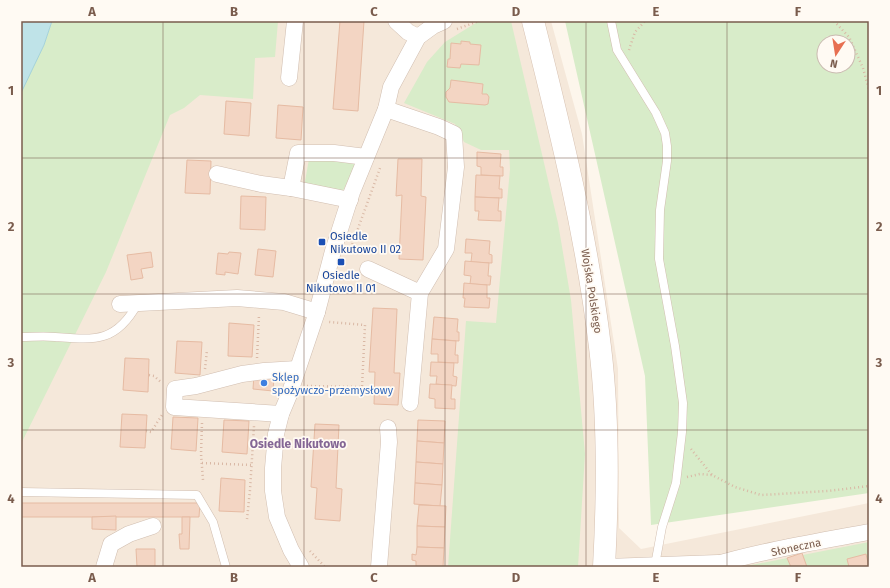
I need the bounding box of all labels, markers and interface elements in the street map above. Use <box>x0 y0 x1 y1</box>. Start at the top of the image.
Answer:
text: A <box>87 4 96 19</box>
text: B <box>230 4 238 19</box>
text: C <box>370 4 378 19</box>
text: D <box>512 4 521 19</box>
text: E <box>653 4 660 19</box>
text: F <box>795 4 802 19</box>
north arrow <box>816 34 856 74</box>
text: N <box>829 56 839 70</box>
text: 1 <box>8 83 14 98</box>
text: 1 <box>876 83 882 98</box>
text: 2 <box>8 219 15 234</box>
text: 2 <box>876 219 883 234</box>
place label: Osiedle Nikutowo II 02 <box>330 230 401 256</box>
marker: Osiedle Nikutowo II 02 <box>317 237 327 247</box>
street label: Wojska Polskiego <box>578 248 605 334</box>
marker: Osiedle Nikutowo II 01 <box>336 257 346 267</box>
place label: Osiedle Nikutowo II 01 <box>306 269 376 295</box>
text: 3 <box>7 355 15 370</box>
text: 3 <box>875 355 883 370</box>
place label: Sklep spożywczo-przemysłowy <box>272 371 394 397</box>
marker: Sklep spożywczo-przemysłowy <box>259 378 269 388</box>
district label: Osiedle Nikutowo <box>250 437 346 451</box>
text: 4 <box>7 491 15 506</box>
text: 4 <box>875 491 883 506</box>
street label: Słoneczna <box>770 536 822 559</box>
text: A <box>87 570 96 585</box>
text: B <box>230 570 238 585</box>
text: C <box>370 570 378 585</box>
text: D <box>512 570 521 585</box>
text: E <box>653 570 660 585</box>
text: F <box>795 570 802 585</box>

